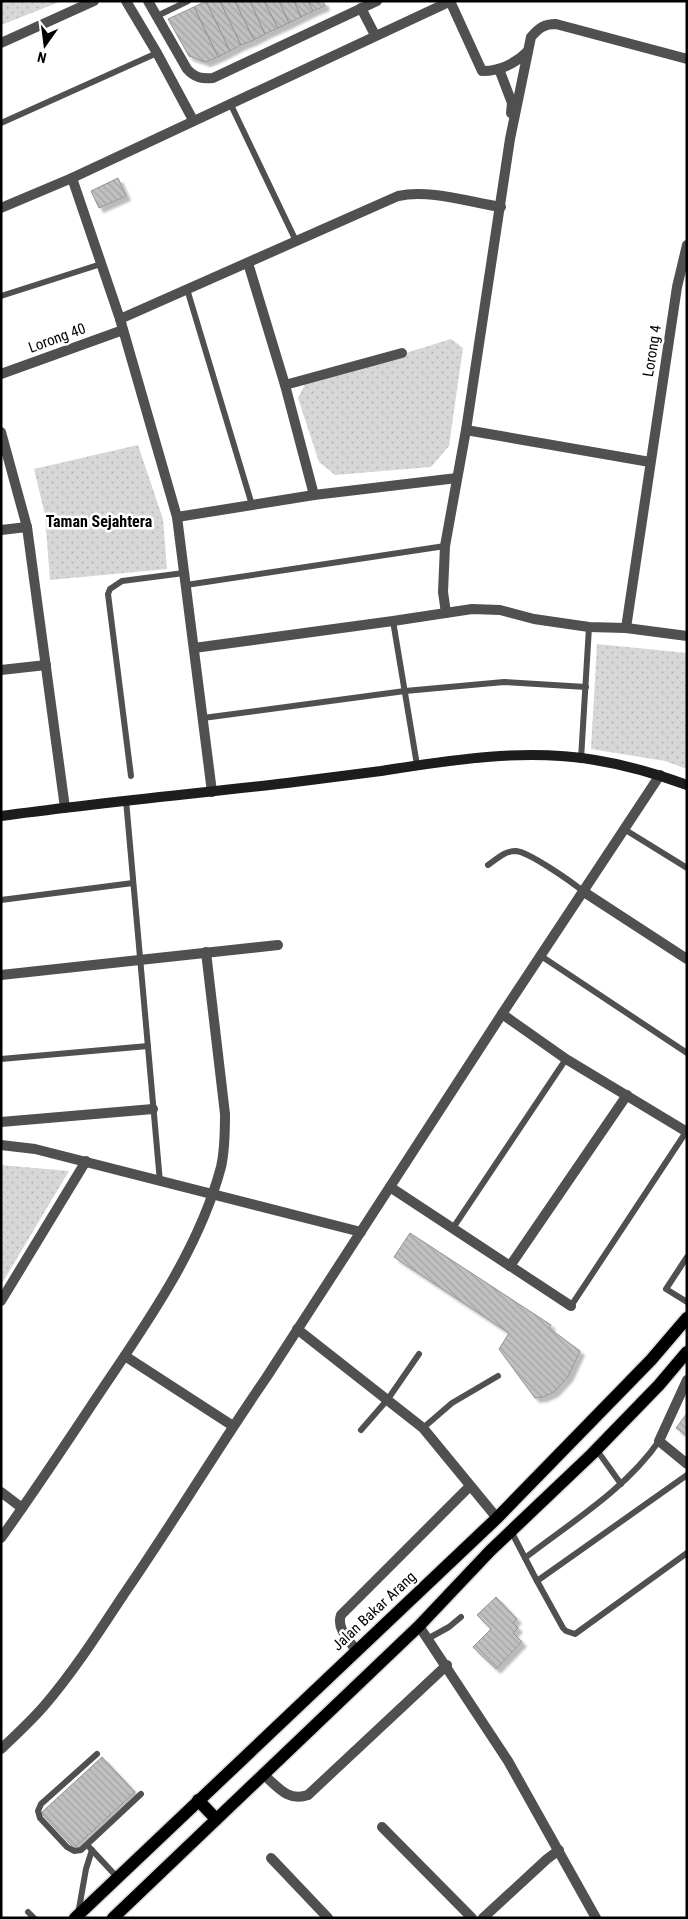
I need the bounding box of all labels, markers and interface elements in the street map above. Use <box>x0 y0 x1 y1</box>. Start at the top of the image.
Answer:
north arrow <box>20 20 70 70</box>
text: N <box>36 49 48 66</box>
street label: Lorong 40 <box>26 319 88 357</box>
street label: Lorong 4 <box>639 324 665 378</box>
district label: Taman Sejahtera <box>46 512 153 531</box>
street label: Jalan Bakar Arang <box>328 1568 420 1654</box>

